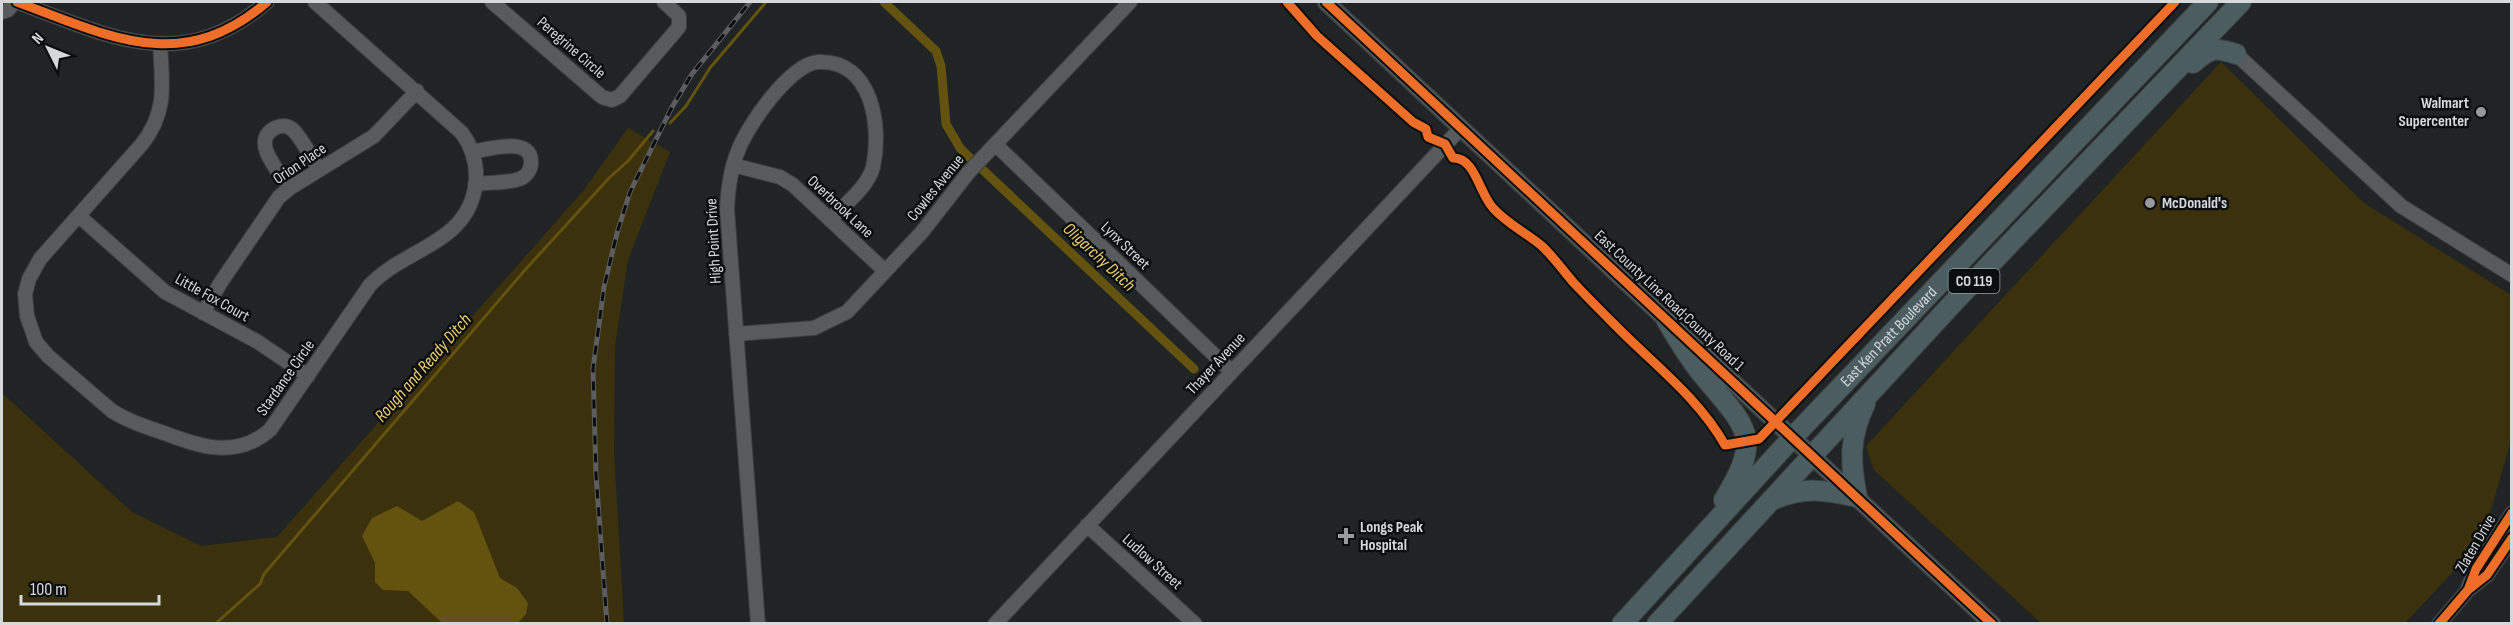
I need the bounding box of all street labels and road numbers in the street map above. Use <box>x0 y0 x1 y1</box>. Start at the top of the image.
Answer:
street label: Peregrine Circle <box>533 13 609 83</box>
street label: Orion Place <box>270 139 330 189</box>
street label: Cowles Avenue <box>903 151 969 225</box>
street label: Overbrook Lane <box>803 172 877 242</box>
street label: High Point Drive <box>702 198 726 284</box>
street label: Lynx Street <box>1097 218 1154 274</box>
street label: East County Line Road;County Road 1 <box>1590 227 1748 376</box>
road number: CO 119 <box>1948 269 2000 293</box>
street label: Little Fox Court <box>171 270 253 326</box>
street label: East Ken Pratt Boulevard <box>1837 283 1941 391</box>
street label: Thayer Avenue <box>1182 329 1250 399</box>
street label: Stardance Circle <box>253 336 319 420</box>
street label: Zlaten Drive <box>2452 511 2500 577</box>
street label: Ludlow Street <box>1118 530 1186 594</box>

